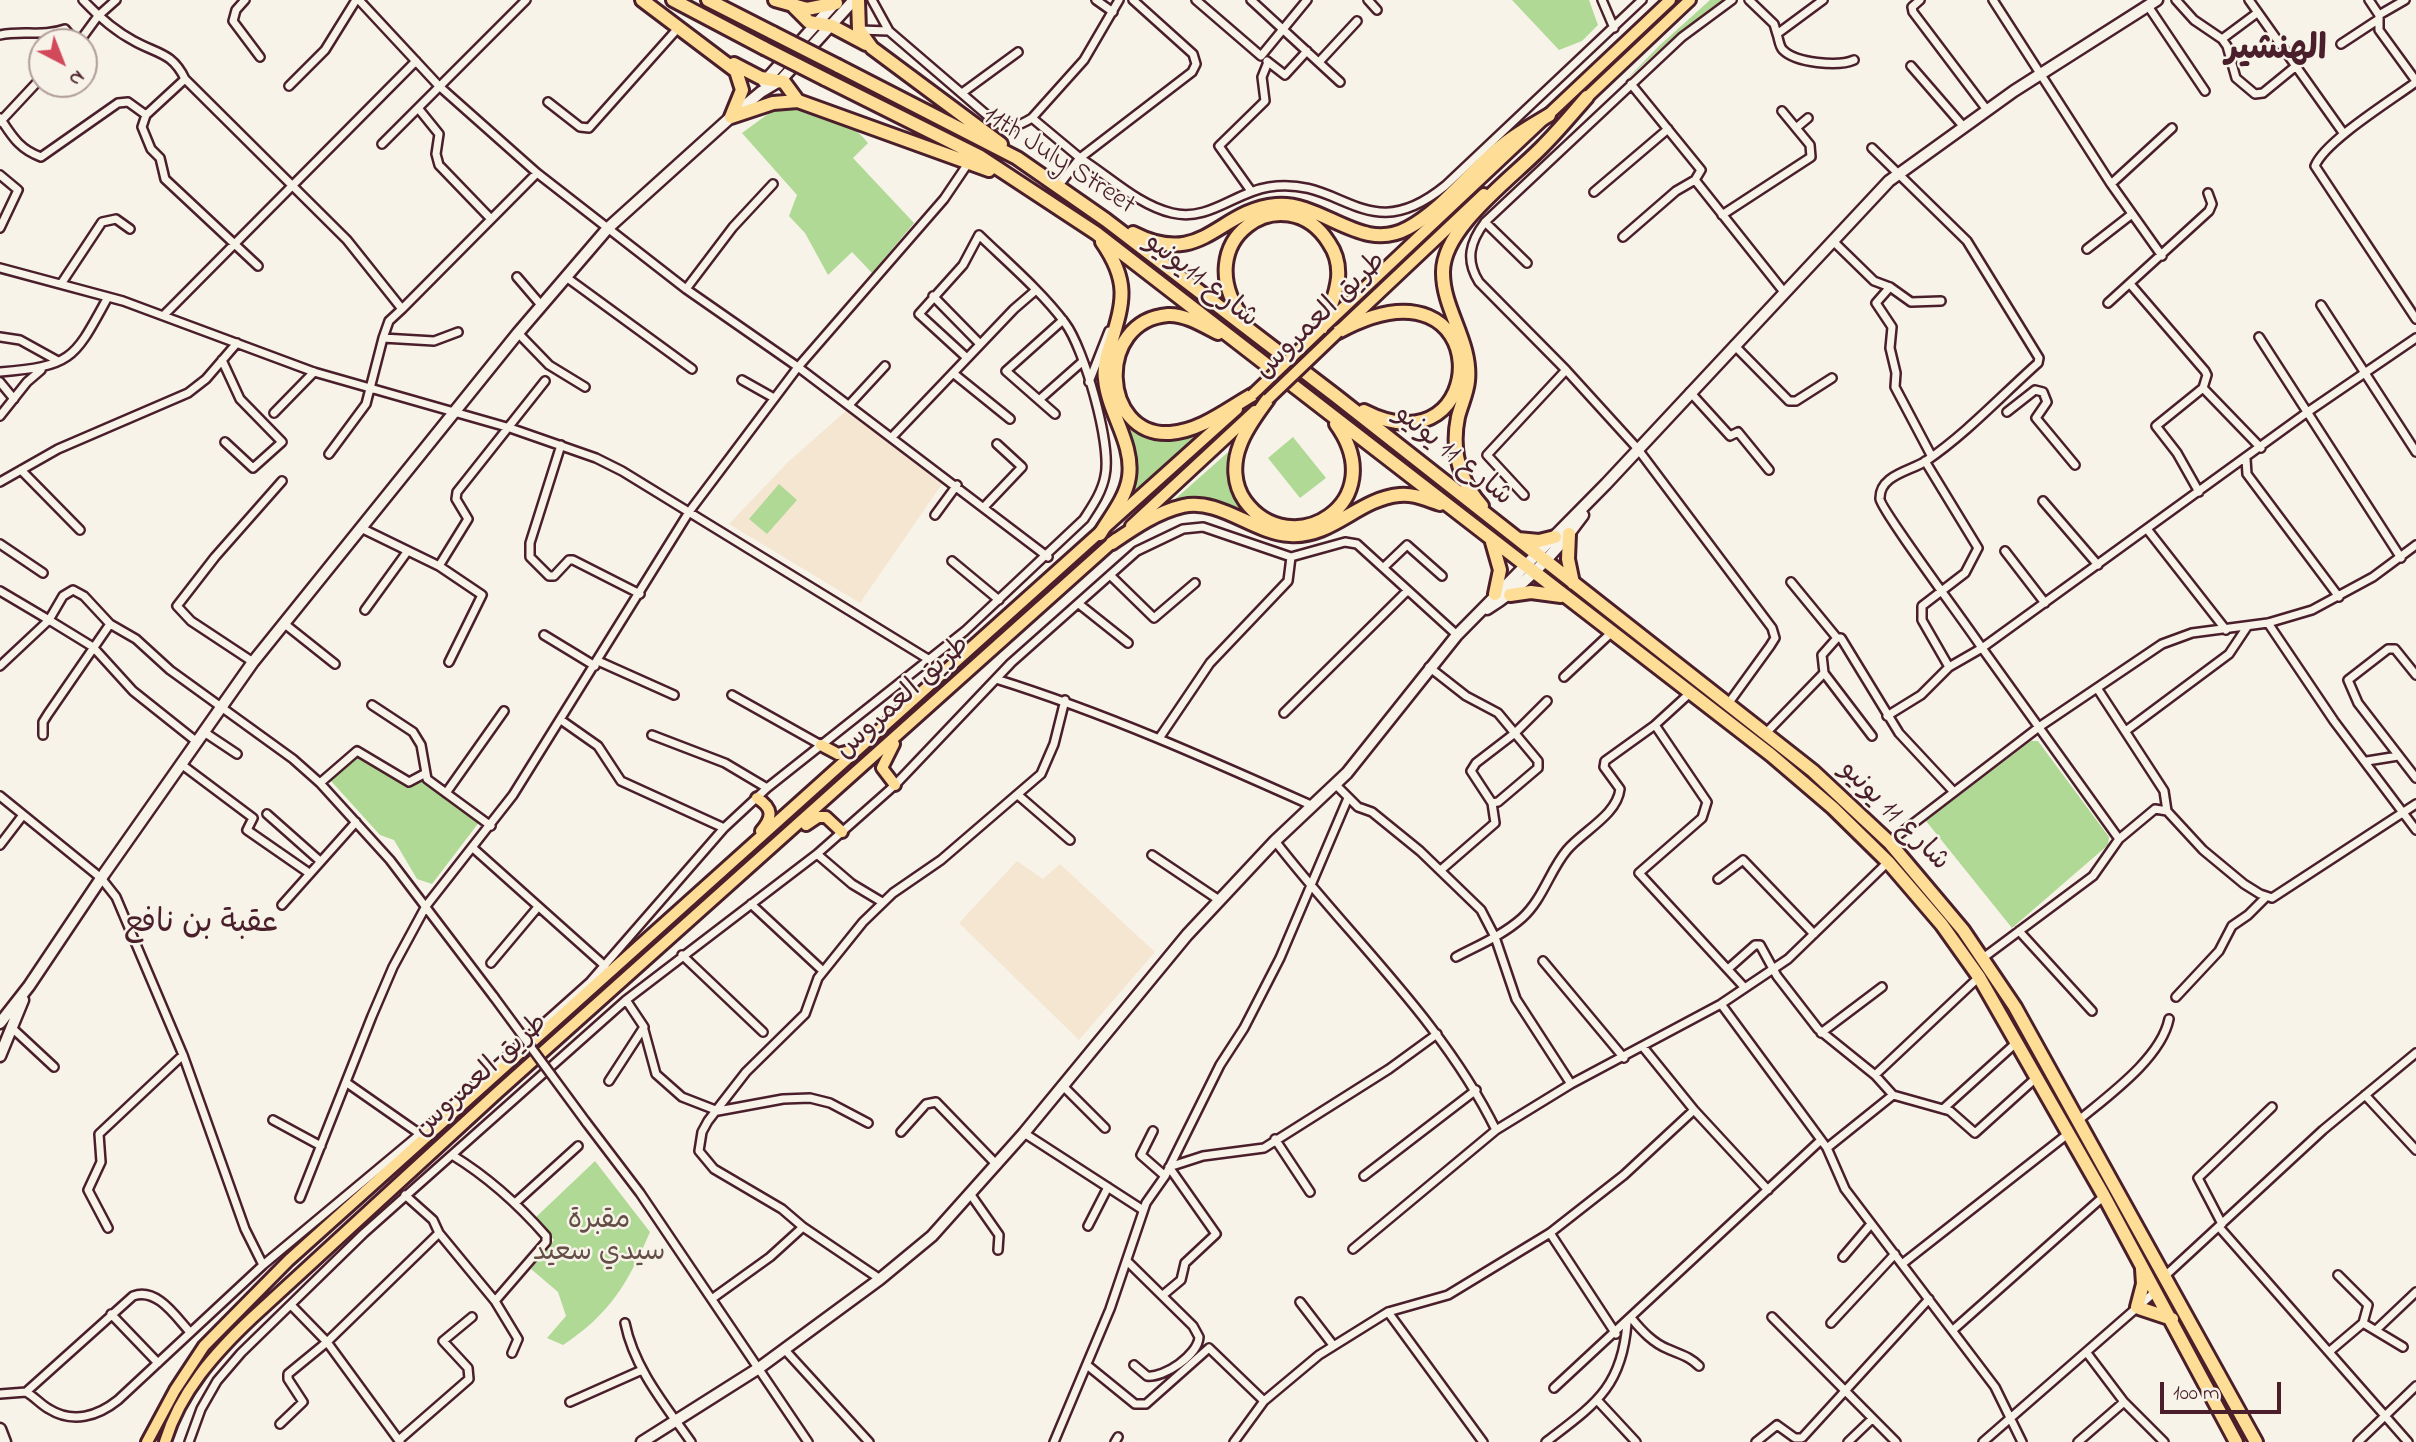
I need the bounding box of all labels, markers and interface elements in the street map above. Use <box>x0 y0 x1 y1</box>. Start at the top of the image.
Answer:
north arrow <box>28 28 98 98</box>
district label: الهنشير <box>2225 31 2327 73</box>
text: N <box>62 63 90 92</box>
street label: 11th July Street <box>975 100 1141 224</box>
street label: شارع 11يونيو <box>1136 227 1264 337</box>
street label: طريق العمروس <box>1249 246 1395 388</box>
street label: شارع 11 يونيو <box>1386 399 1518 515</box>
street label: طريق العمروس <box>830 630 978 768</box>
street label: شارع 11 يونيو <box>1831 755 1955 879</box>
district label: عقبة بن نافع <box>124 907 278 945</box>
street label: طريق العمروس <box>408 1008 556 1146</box>
park label: مقبرة سيدي سعيد <box>533 1205 665 1271</box>
scale bar <box>2164 1368 2285 1412</box>
text: 100 m <box>2173 1379 2219 1409</box>

